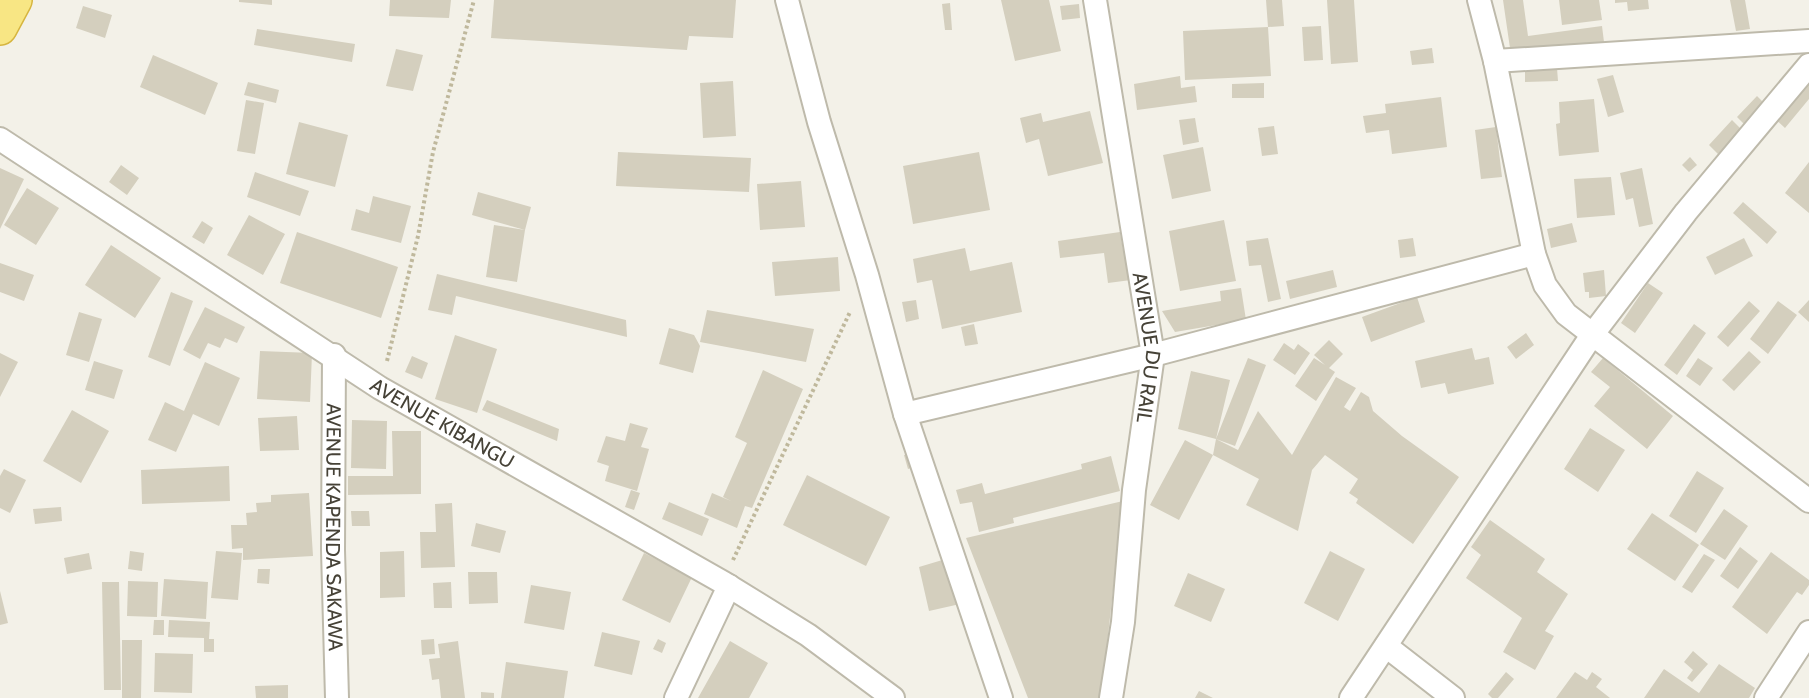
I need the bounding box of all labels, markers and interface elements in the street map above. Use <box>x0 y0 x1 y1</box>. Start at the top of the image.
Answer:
street label: AVENUE DU RAIL <box>1128 271 1166 424</box>
street label: AVENUE KIBANGU <box>366 373 519 474</box>
street label: AVENUE KAPENDA SAKAWA <box>321 403 348 652</box>

